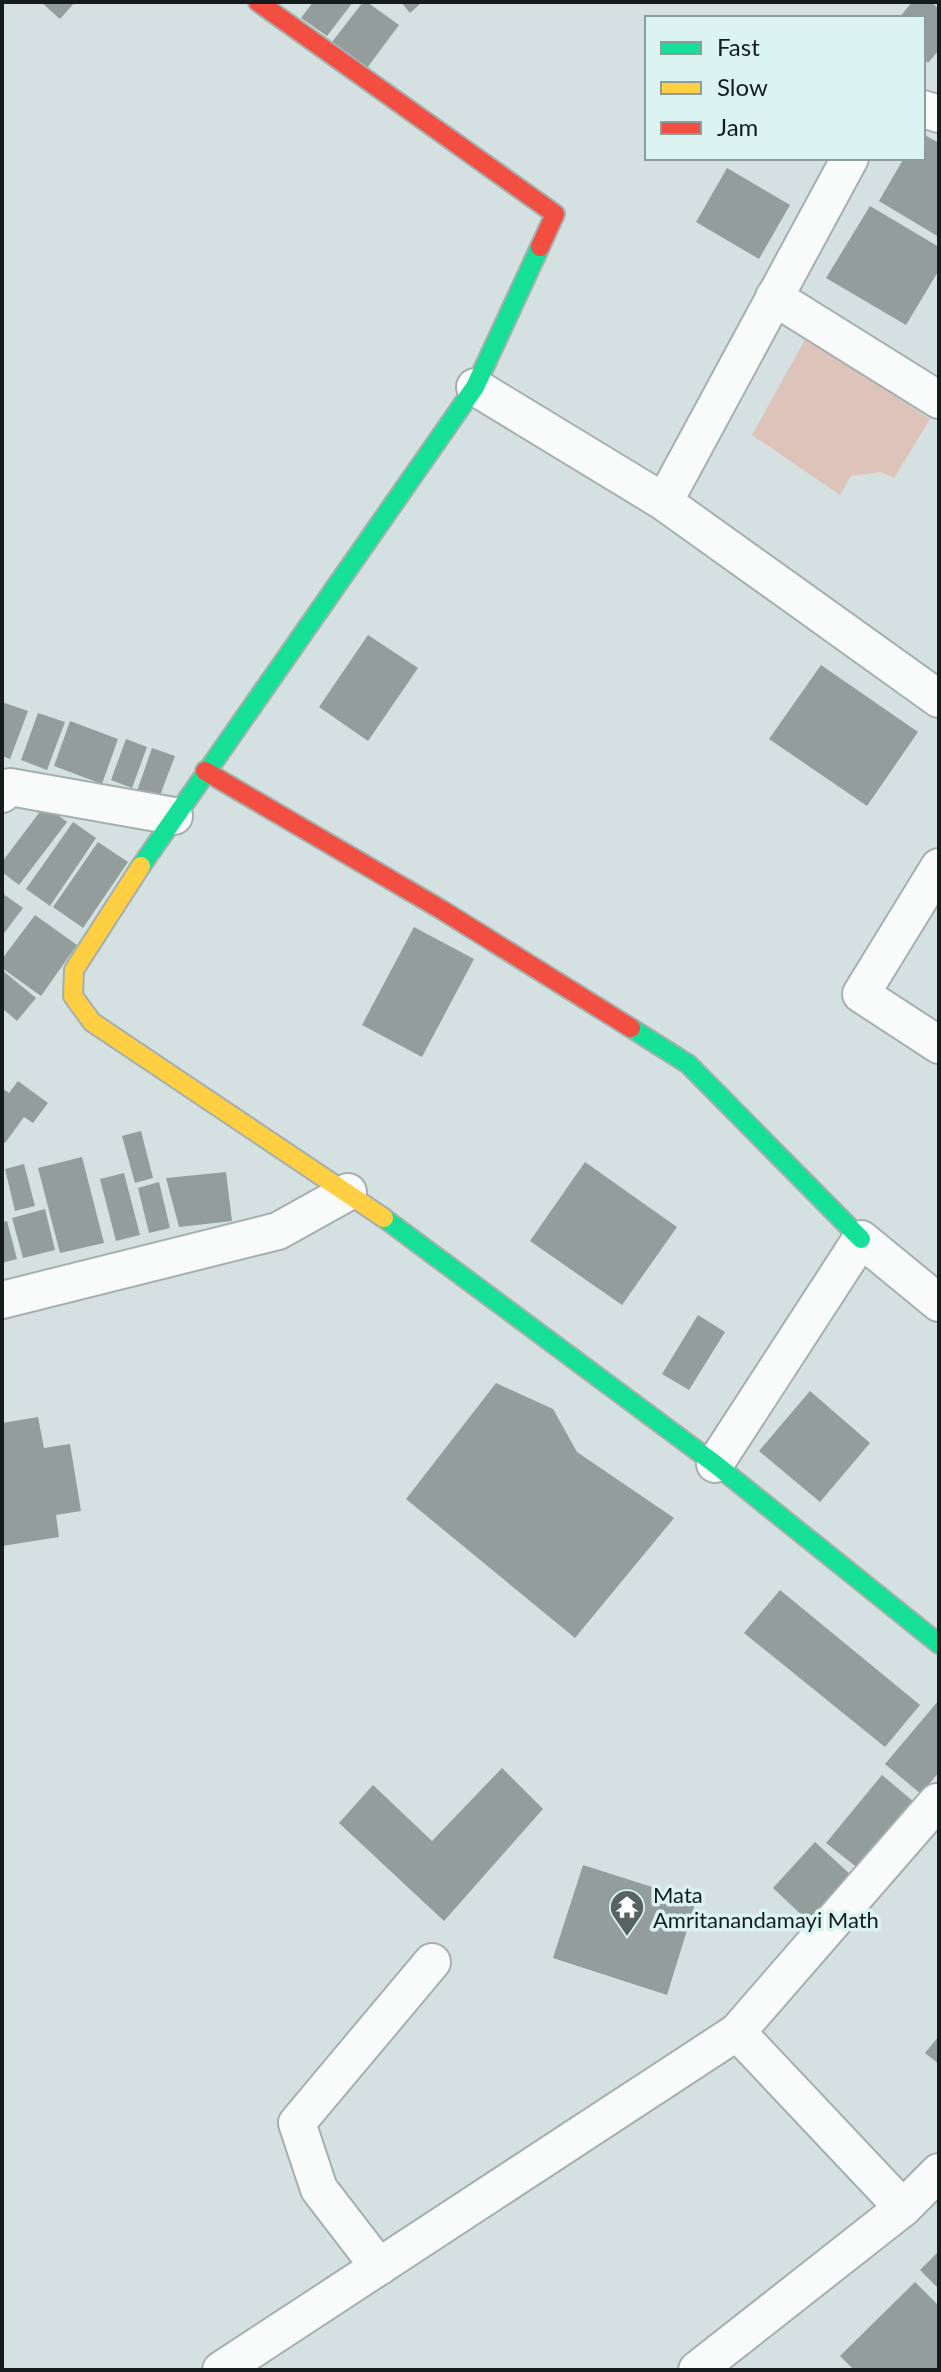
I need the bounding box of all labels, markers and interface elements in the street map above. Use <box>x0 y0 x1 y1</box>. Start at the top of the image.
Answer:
legend <box>645 16 925 160</box>
text: Fast <box>717 32 760 61</box>
text: Slow <box>717 72 768 101</box>
text: Jam <box>717 112 758 141</box>
place label: Mata Amritanandamayi Math <box>653 1881 879 1933</box>
temple icon: Mata Amritanandamayi Math <box>608 1888 646 1938</box>

